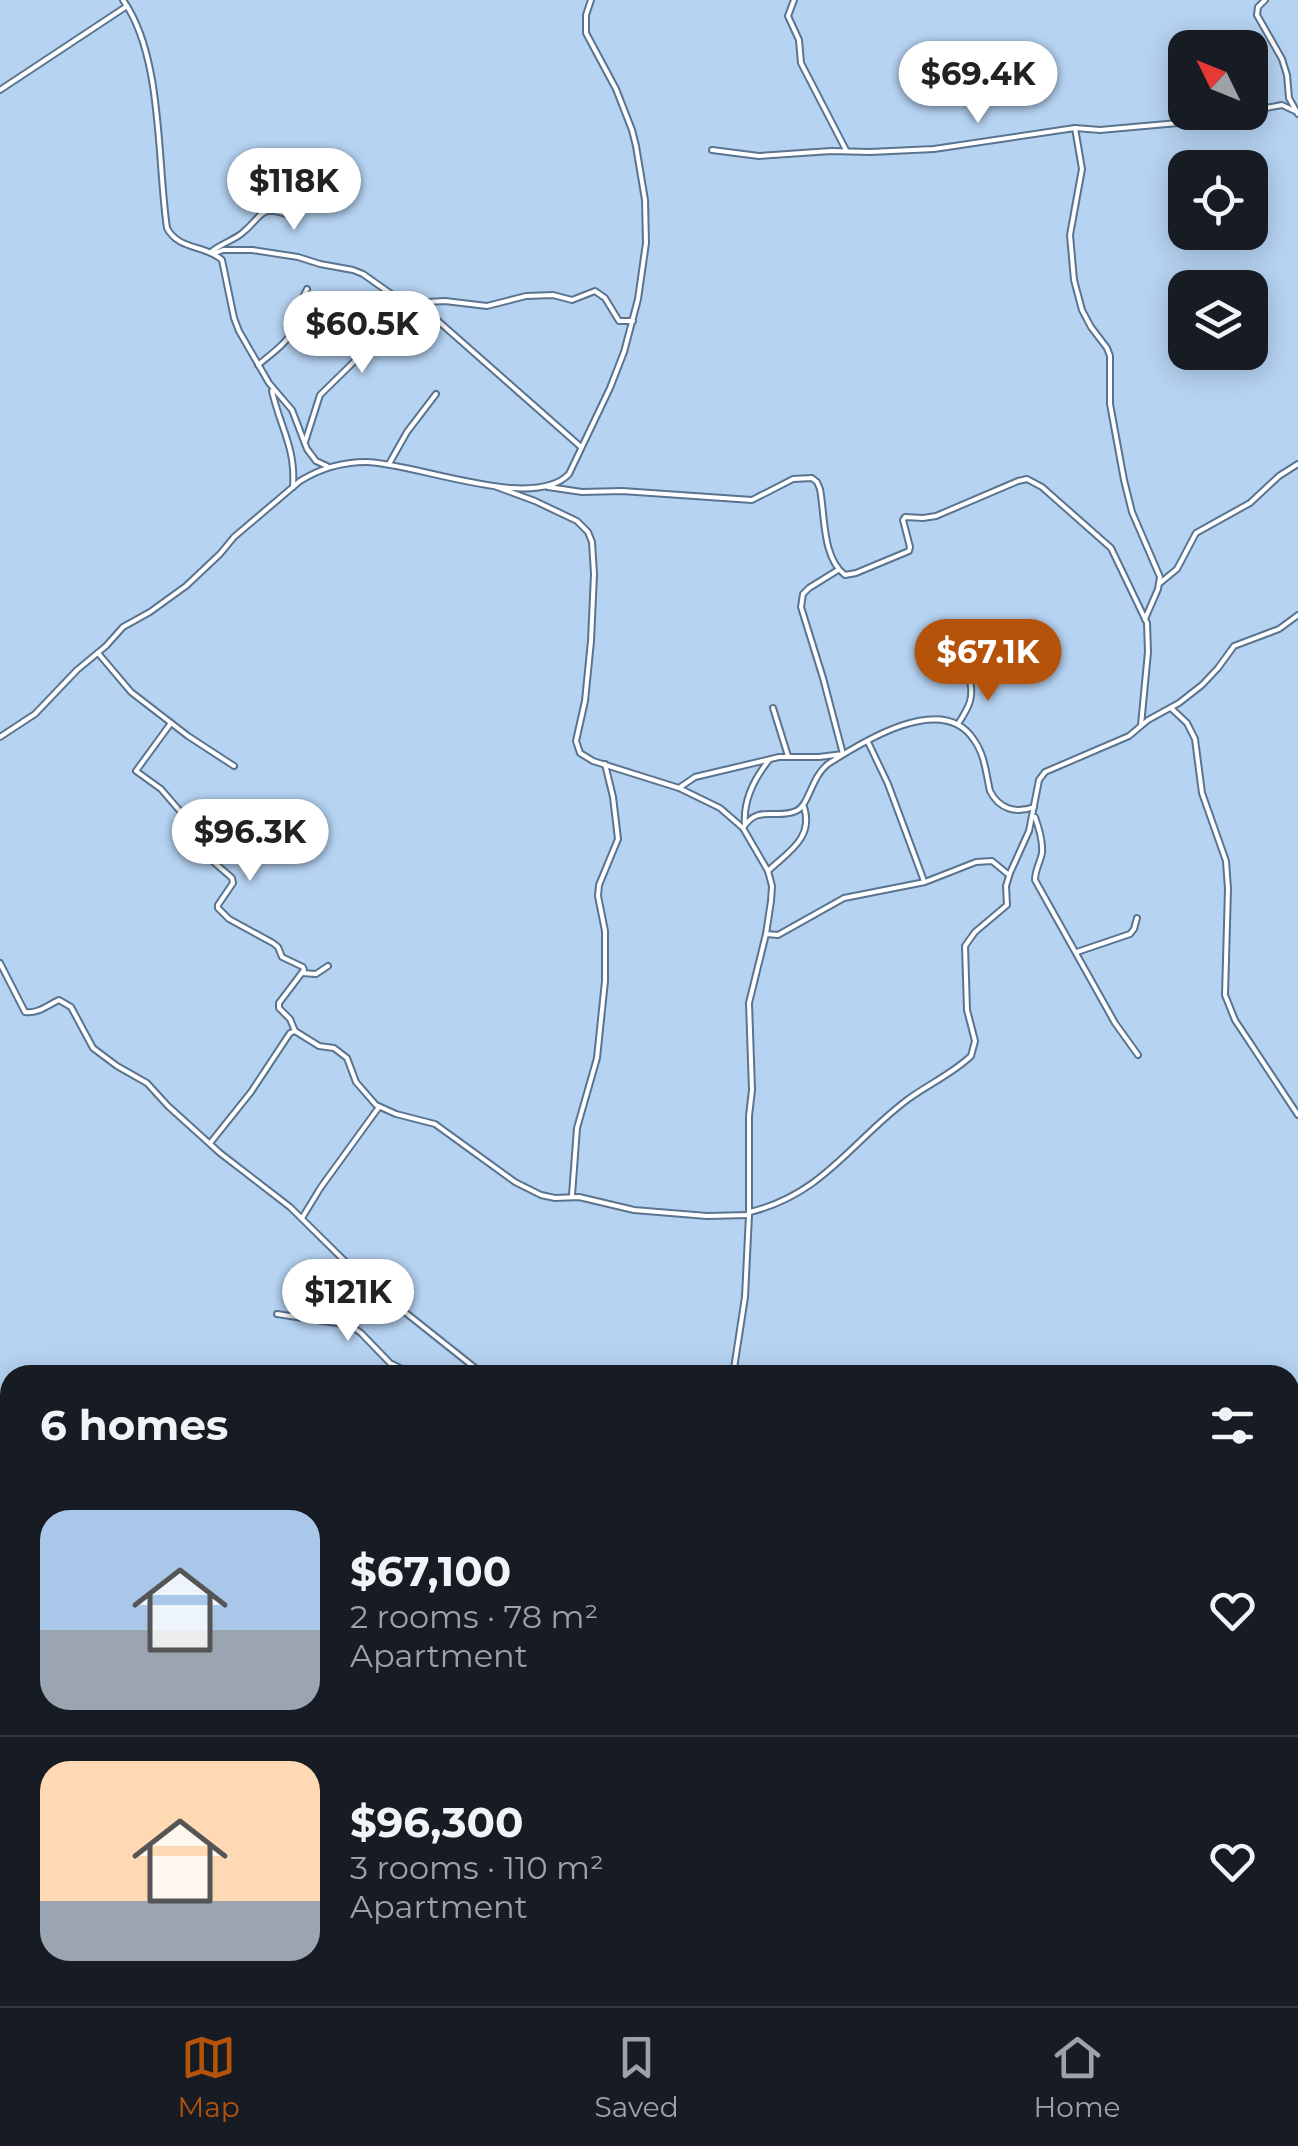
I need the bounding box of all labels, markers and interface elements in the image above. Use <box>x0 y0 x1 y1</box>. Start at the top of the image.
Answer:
north arrow <box>1168 30 1268 130</box>
map controls <box>1168 30 1268 370</box>
pin: $69.4K <box>897 41 1059 126</box>
text: $69.4K <box>921 54 1035 93</box>
pin: $118K <box>224 148 364 233</box>
button: locate <box>1168 150 1268 250</box>
text: $118K <box>249 161 339 200</box>
button: layers <box>1168 270 1268 370</box>
pin: $60.5K <box>281 291 443 376</box>
text: $60.5K <box>305 304 419 343</box>
pin: $67.1K <box>907 619 1069 704</box>
text: $67.1K <box>936 632 1040 671</box>
pin: $96.3K <box>169 799 331 884</box>
text: $96.3K <box>194 812 306 851</box>
pin: $121K <box>278 1259 418 1344</box>
text: $121K <box>304 1272 392 1311</box>
icon: filters <box>1205 1398 1260 1453</box>
text: 6 homes <box>40 1399 228 1451</box>
text: $67,100 <box>350 1545 511 1597</box>
icon: home <box>120 1550 240 1670</box>
icon: heart <box>1205 1583 1260 1638</box>
text: 2 rooms · 78 m² <box>350 1597 598 1636</box>
text: Apartment <box>350 1636 528 1675</box>
text: $96,300 <box>350 1796 524 1848</box>
icon: home <box>120 1801 240 1921</box>
icon: heart <box>1205 1834 1260 1889</box>
text: 3 rooms · 110 m² <box>350 1848 604 1887</box>
text: Apartment <box>350 1887 528 1926</box>
tab: Map <box>177 2030 240 2124</box>
tab: Saved <box>595 2030 679 2124</box>
tab: Home <box>1034 2030 1121 2124</box>

